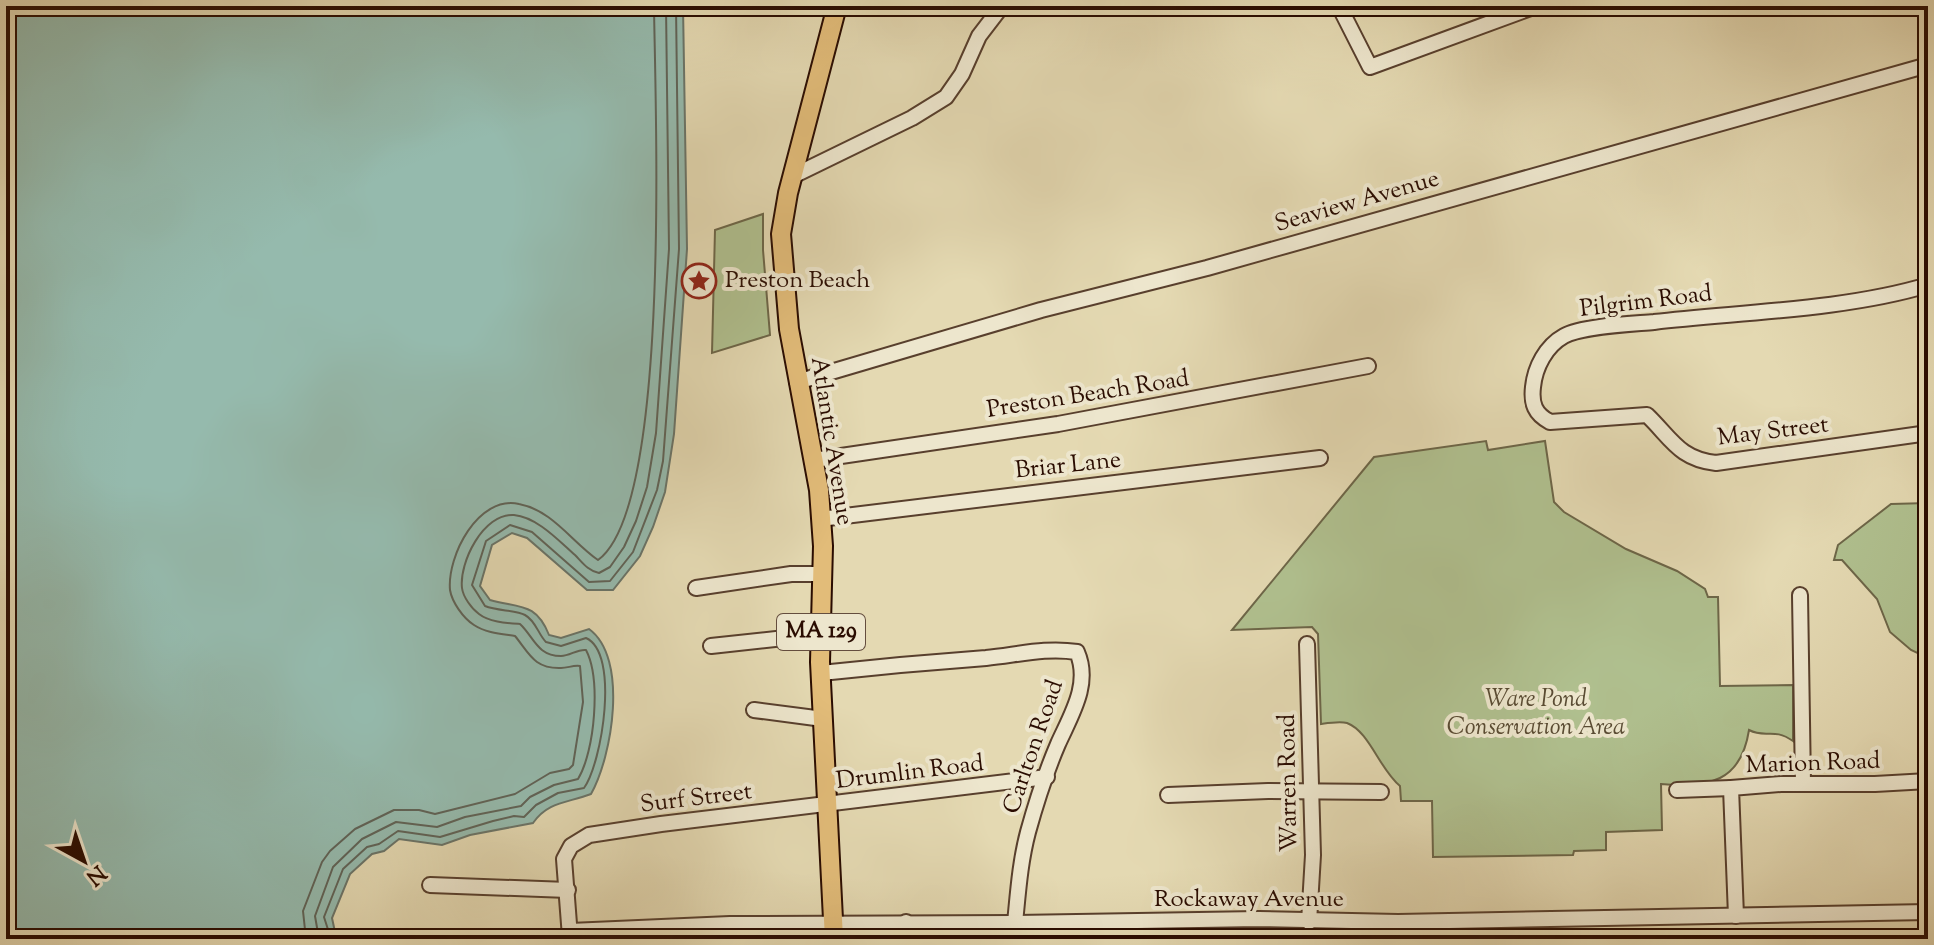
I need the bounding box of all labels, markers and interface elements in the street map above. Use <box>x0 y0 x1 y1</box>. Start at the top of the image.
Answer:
street label: Seaview Avenue <box>1271 162 1443 242</box>
place icon: Preston Beach <box>680 262 718 300</box>
place label: Preston Beach <box>725 264 870 298</box>
street label: Pilgrim Road <box>1578 277 1714 327</box>
street label: Atlantic Avenue <box>801 354 861 528</box>
street label: Preston Beach Road <box>984 362 1192 428</box>
street label: May Street <box>1715 408 1831 456</box>
street label: Briar Lane <box>1013 444 1123 488</box>
road number: MA 129 <box>777 614 865 650</box>
street label: Carlton Road <box>995 675 1073 819</box>
park label: Ware Pond Conservation Area <box>1447 683 1625 745</box>
street label: Warren Road <box>1271 713 1307 852</box>
street label: Marion Road <box>1745 745 1881 783</box>
street label: Drumlin Road <box>834 747 986 799</box>
street label: Surf Street <box>638 775 754 823</box>
north arrow <box>44 821 124 901</box>
text: N <box>78 856 112 892</box>
street label: Rockaway Avenue <box>1154 883 1344 917</box>

